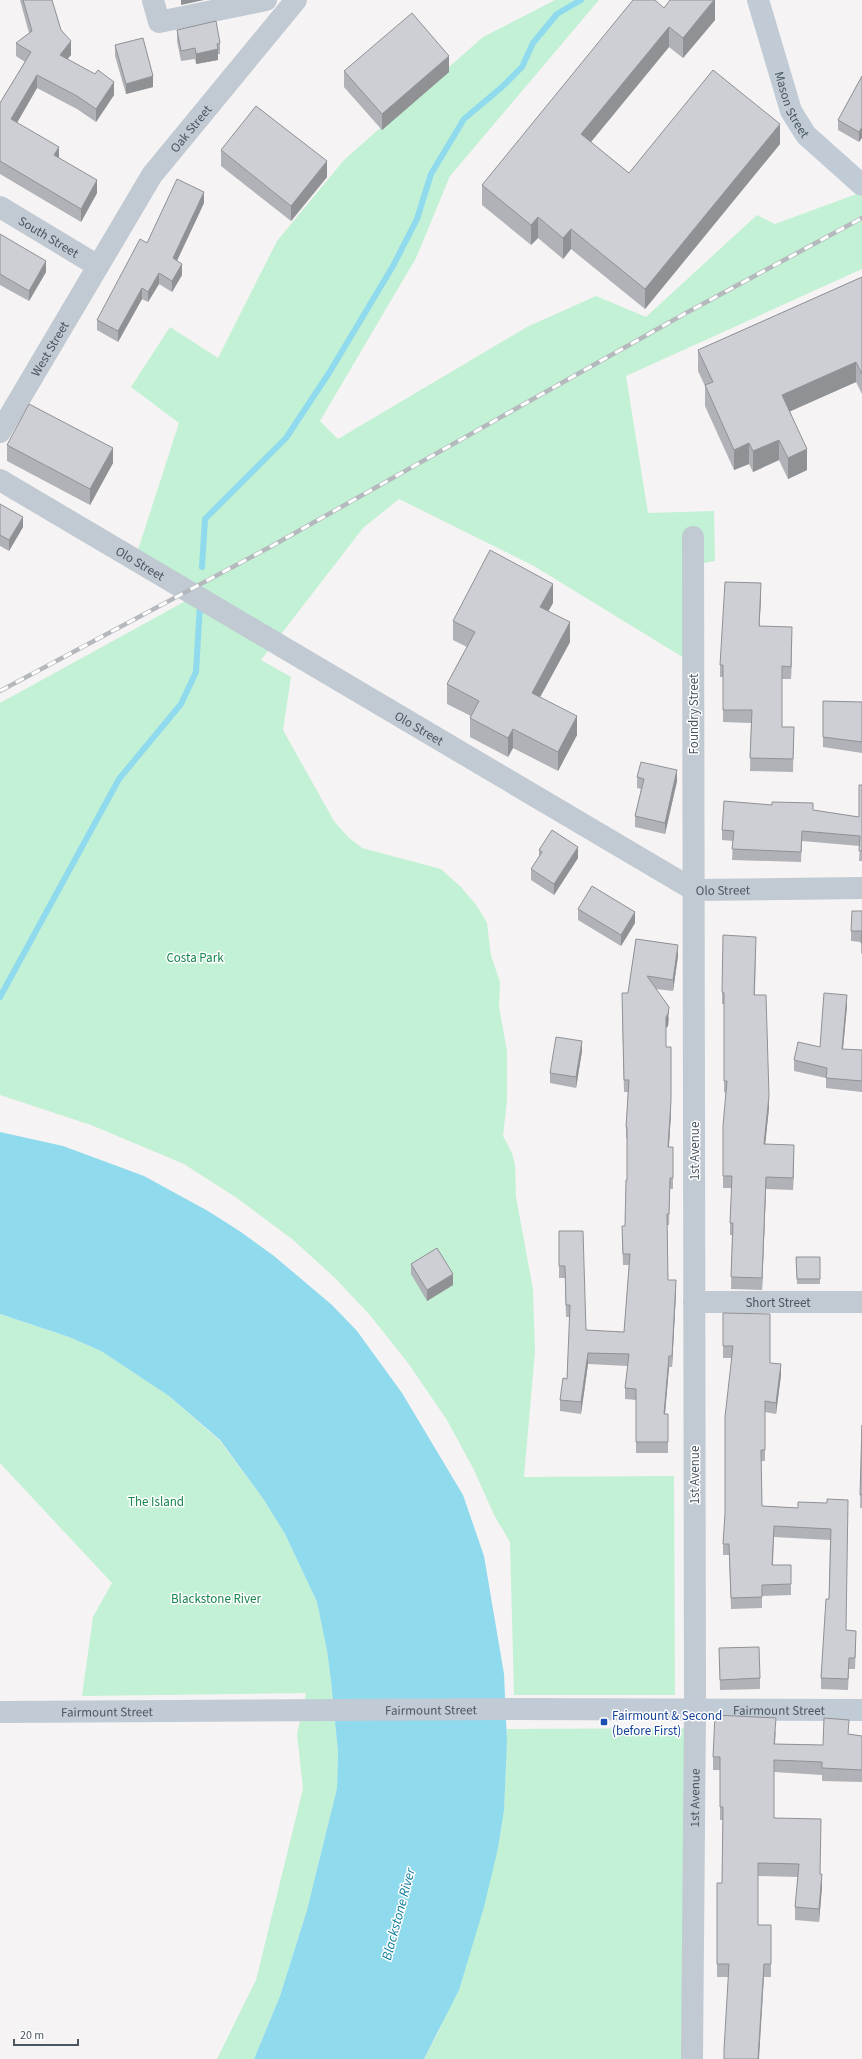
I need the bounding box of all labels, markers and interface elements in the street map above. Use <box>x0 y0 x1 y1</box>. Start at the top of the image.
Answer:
street label: Mason Street <box>770 69 814 142</box>
street label: Oak Street <box>166 101 217 157</box>
street label: South Street <box>15 212 83 263</box>
street label: West Street <box>27 317 74 380</box>
street label: Olo Street <box>112 542 168 586</box>
street label: Foundry Street <box>685 673 703 754</box>
street label: Olo Street <box>391 707 447 750</box>
street label: Olo Street <box>696 881 751 900</box>
park label: Costa Park <box>166 949 224 967</box>
street label: 1st Avenue <box>686 1122 704 1180</box>
street label: Short Street <box>745 1294 811 1312</box>
street label: 1st Avenue <box>686 1446 704 1504</box>
park label: The Island <box>128 1493 184 1511</box>
park label: Blackstone River <box>171 1590 262 1608</box>
street label: Fairmount Street <box>385 1701 478 1720</box>
street label: Fairmount Street <box>733 1702 826 1720</box>
street label: Fairmount Street <box>61 1703 154 1722</box>
place label: Fairmount & Second (before First) <box>612 1707 722 1740</box>
marker: Fairmount & Second (before First) <box>599 1717 609 1727</box>
street label: 1st Avenue <box>686 1769 705 1827</box>
water label: Blackstone River <box>377 1865 421 1963</box>
scale bar <box>14 2021 78 2047</box>
text: 20 m <box>20 2027 44 2044</box>

